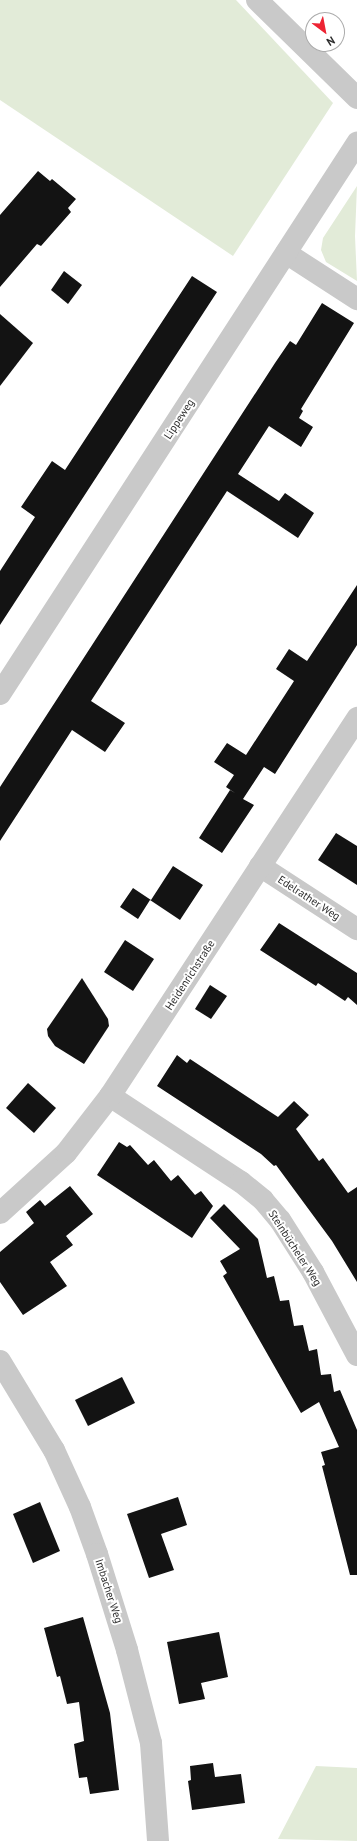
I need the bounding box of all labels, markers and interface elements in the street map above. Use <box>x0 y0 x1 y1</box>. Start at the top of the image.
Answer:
north arrow <box>305 12 345 52</box>
text: N <box>324 33 338 49</box>
street label: Lippeweg <box>161 396 197 442</box>
street label: Edelrather Weg <box>275 873 343 923</box>
street label: Heidenrichstraße <box>162 938 218 1012</box>
street label: Steinbücheler Weg <box>266 1208 324 1288</box>
street label: Imbacher Weg <box>92 1557 126 1625</box>

